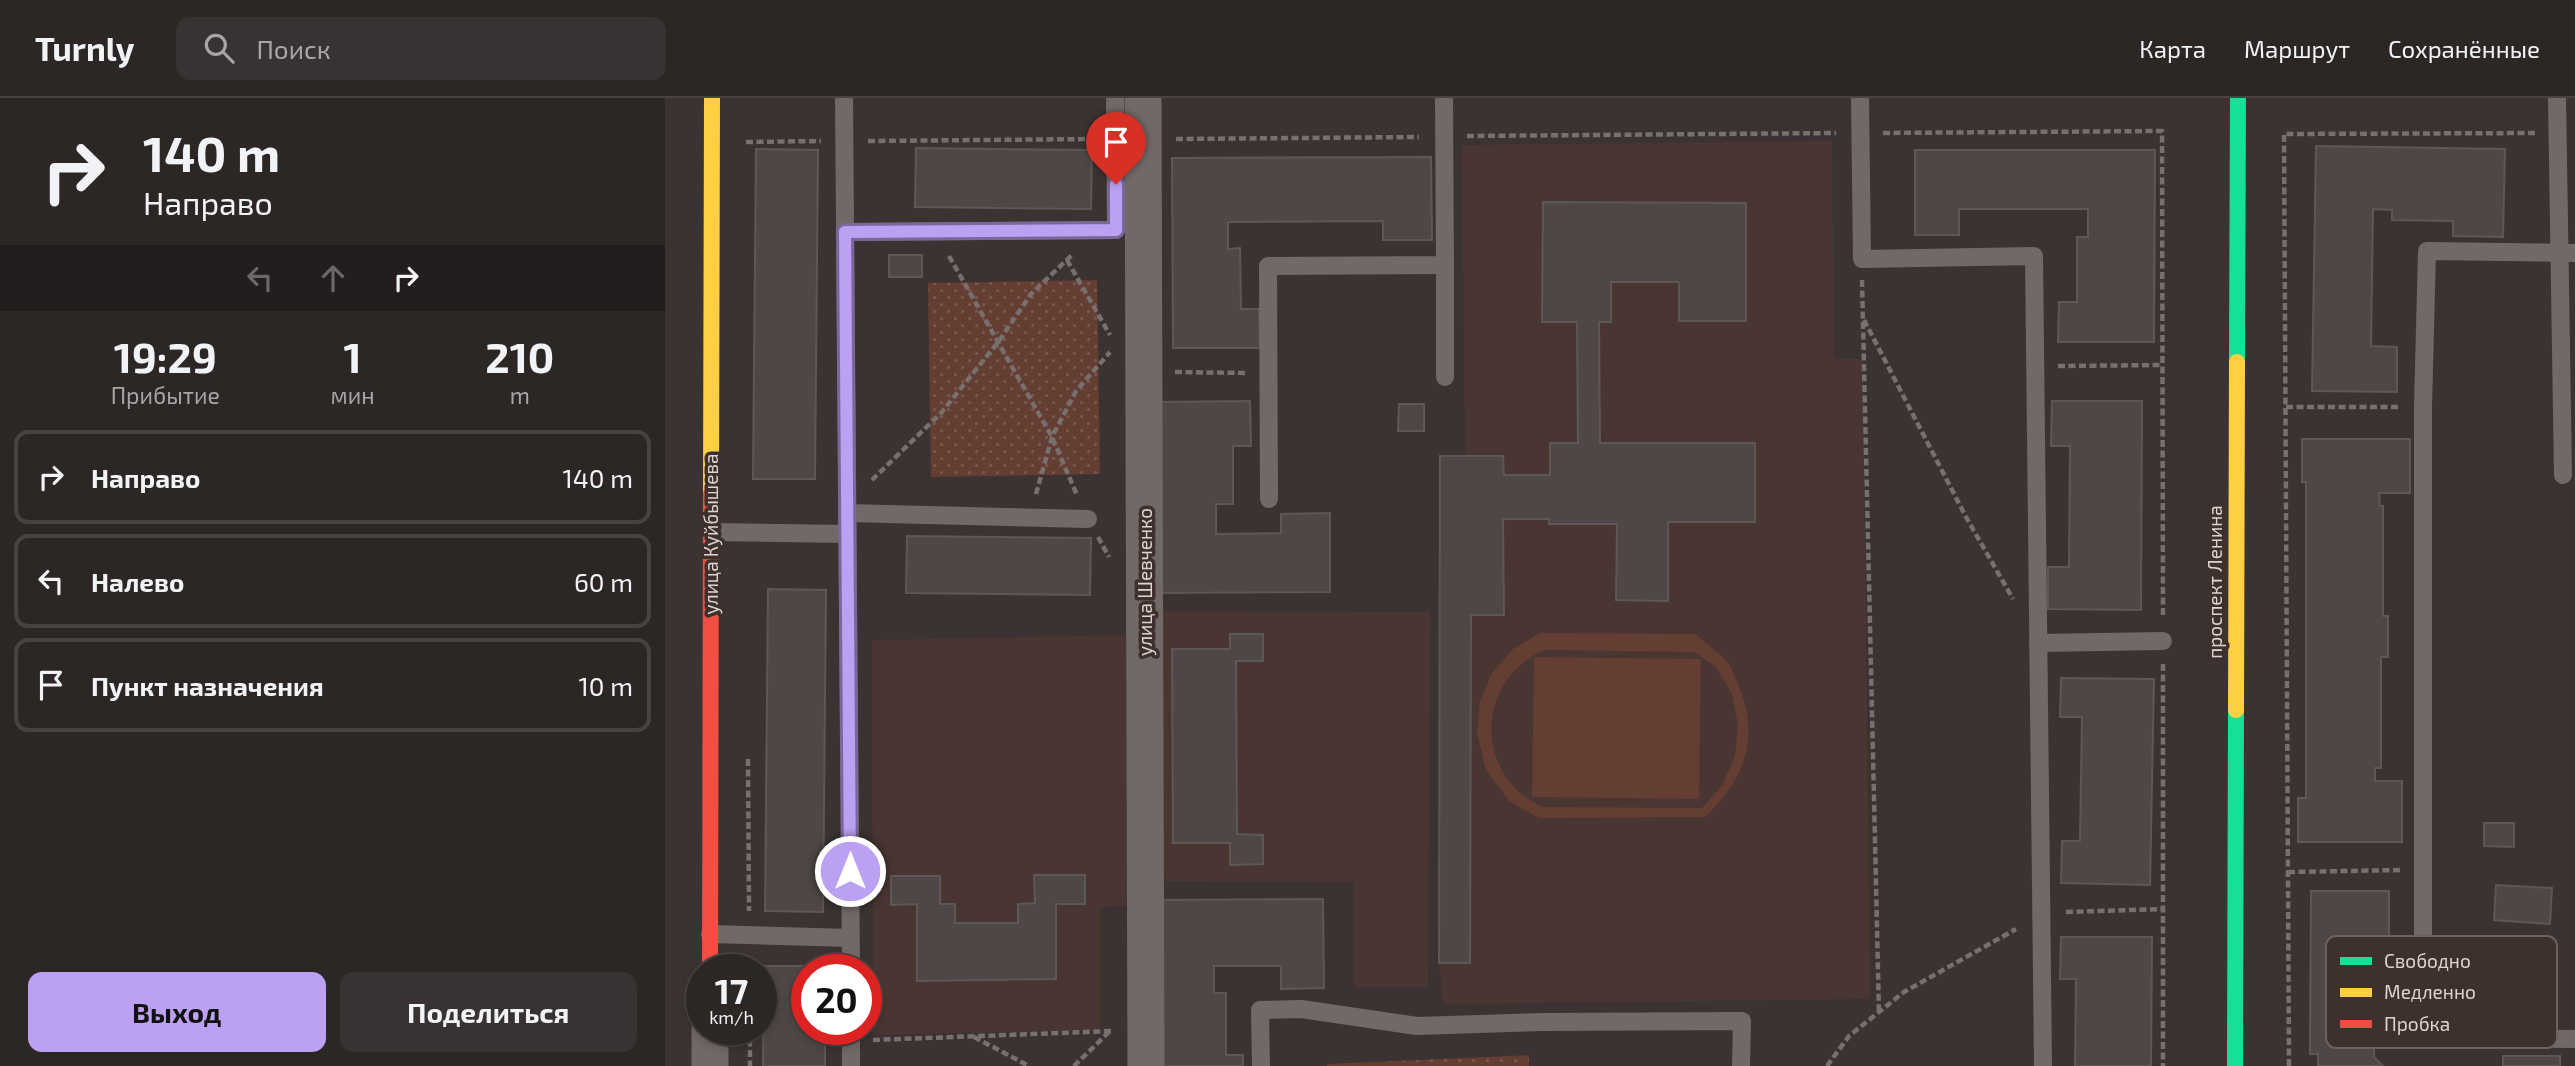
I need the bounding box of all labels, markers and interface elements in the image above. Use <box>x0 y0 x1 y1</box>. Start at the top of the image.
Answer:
search box <box>176 17 666 80</box>
text: Turnly <box>35 28 134 68</box>
icon: search <box>200 29 238 67</box>
text: Поиск <box>256 33 331 64</box>
text: Карта <box>2139 34 2206 63</box>
text: Маршрут <box>2244 34 2350 63</box>
text: Сохранённые <box>2388 34 2540 63</box>
pin <box>1086 112 1146 184</box>
text: 140 m <box>143 123 280 182</box>
icon: arrive <box>1097 123 1135 161</box>
icon: right <box>28 126 119 217</box>
text: Направо <box>143 183 273 221</box>
icon: left <box>241 259 279 297</box>
icon: ahead <box>314 259 352 297</box>
icon: right <box>387 259 425 297</box>
text: 19:29 <box>114 331 217 381</box>
text: 1 <box>344 331 362 381</box>
text: 210 <box>485 331 554 381</box>
text: Прибытие <box>111 381 220 409</box>
text: мин <box>331 381 375 409</box>
text: m <box>510 381 530 409</box>
street label: улица Куйбышева <box>699 454 723 614</box>
icon: right <box>32 458 70 496</box>
text: Направо <box>91 462 200 493</box>
text: 140 m <box>562 462 633 493</box>
street label: проспект Ленина <box>2203 505 2226 659</box>
street label: улица Шевченко <box>1133 508 1157 656</box>
icon: left <box>32 562 70 600</box>
text: Налево <box>91 566 184 597</box>
text: 60 m <box>574 566 633 597</box>
icon: arrive <box>32 666 70 704</box>
text: Пункт назначения <box>91 670 324 701</box>
text: 10 m <box>578 670 633 701</box>
position arrow <box>813 834 887 908</box>
legend <box>2326 936 2557 1048</box>
text: Свободно <box>2384 949 2471 972</box>
speed limit sign: 20 <box>791 954 882 1045</box>
text: 17 <box>715 969 748 1011</box>
button: Выход <box>28 972 326 1052</box>
button: Поделиться <box>340 972 637 1052</box>
text: Медленно <box>2384 980 2476 1003</box>
text: km/h <box>709 1006 754 1028</box>
text: Пробка <box>2384 1012 2450 1035</box>

